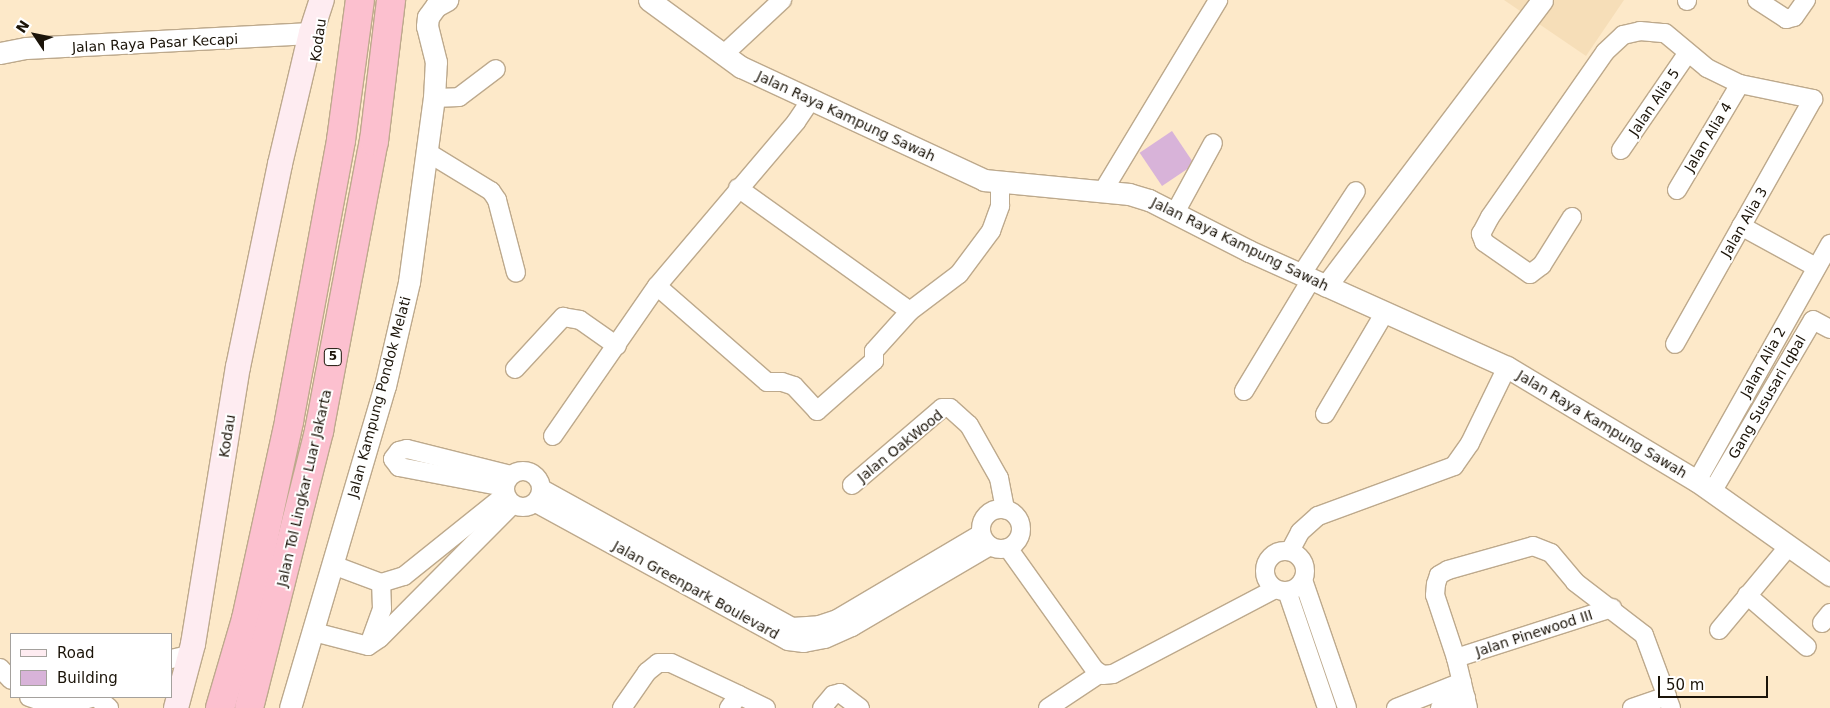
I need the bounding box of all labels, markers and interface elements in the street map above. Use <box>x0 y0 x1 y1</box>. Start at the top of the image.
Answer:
north arrow <box>10 10 60 60</box>
text: N <box>13 17 32 36</box>
street label: Kodau <box>307 17 329 63</box>
street label: Jalan Raya Pasar Kecapi <box>71 30 239 56</box>
street label: Jalan Alia 5 <box>1625 65 1683 139</box>
street label: Jalan Raya Kampung Sawah <box>754 67 938 165</box>
street label: Jalan Alia 4 <box>1681 99 1735 175</box>
street label: Jalan Alia 3 <box>1717 184 1771 260</box>
street label: Jalan Raya Kampung Sawah <box>1149 194 1331 294</box>
street label: Jalan Kampung Pondok Melati <box>344 295 414 499</box>
street label: Jalan Alia 2 <box>1737 324 1789 400</box>
street label: Gang Sususari Iqbal <box>1725 332 1809 462</box>
road number: 5 <box>323 348 343 367</box>
street label: Jalan Raya Kampung Sawah <box>1514 367 1690 481</box>
street label: Jalan Tol Lingkar Luar Jakarta <box>273 388 335 588</box>
street label: Jalan OakWood <box>854 406 946 486</box>
street label: Kodau <box>215 413 239 459</box>
street label: Jalan Greenpark Boulevard <box>610 537 782 643</box>
street label: Jalan Pinewood III <box>1473 606 1595 660</box>
legend <box>10 633 172 698</box>
text: Road <box>57 644 95 662</box>
scale bar <box>1660 666 1770 698</box>
text: Building <box>57 669 118 687</box>
text: 50 m <box>1666 676 1704 694</box>

